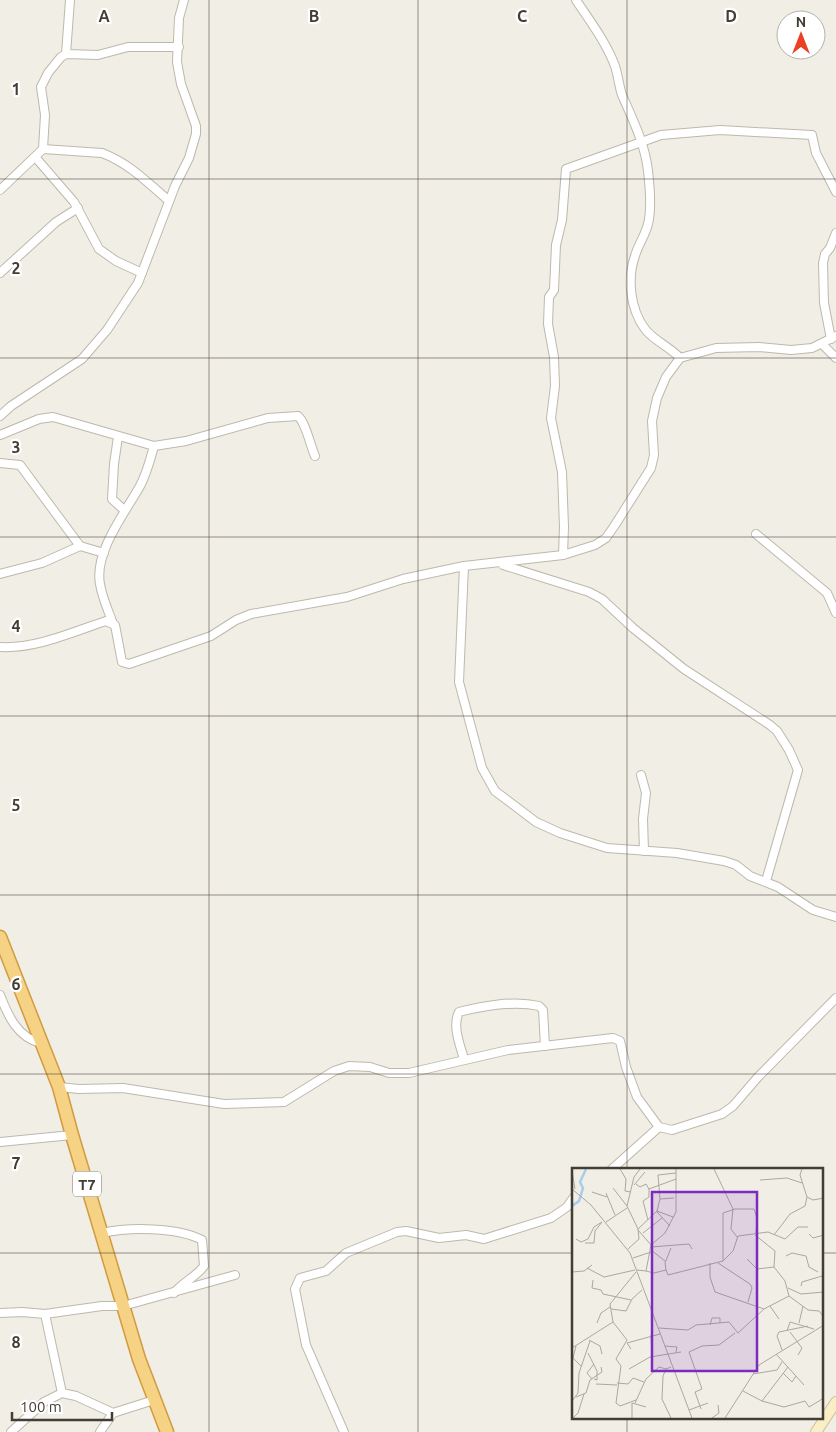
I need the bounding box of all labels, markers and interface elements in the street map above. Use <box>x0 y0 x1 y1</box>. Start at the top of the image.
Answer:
text: A <box>98 7 110 25</box>
text: B <box>309 7 319 25</box>
text: C <box>517 7 527 25</box>
text: D <box>725 7 737 25</box>
north arrow <box>776 10 826 60</box>
text: N <box>796 14 806 30</box>
text: 1 <box>11 80 21 98</box>
text: 2 <box>11 259 21 277</box>
text: 3 <box>11 438 21 456</box>
text: 4 <box>11 617 21 635</box>
text: 5 <box>11 796 21 814</box>
text: 6 <box>11 975 21 993</box>
text: 7 <box>11 1154 21 1172</box>
inset map <box>572 1168 824 1420</box>
road number: T7 <box>73 1172 101 1196</box>
text: 8 <box>11 1333 21 1351</box>
scale bar <box>12 1390 112 1422</box>
text: 100 m <box>20 1398 62 1415</box>

